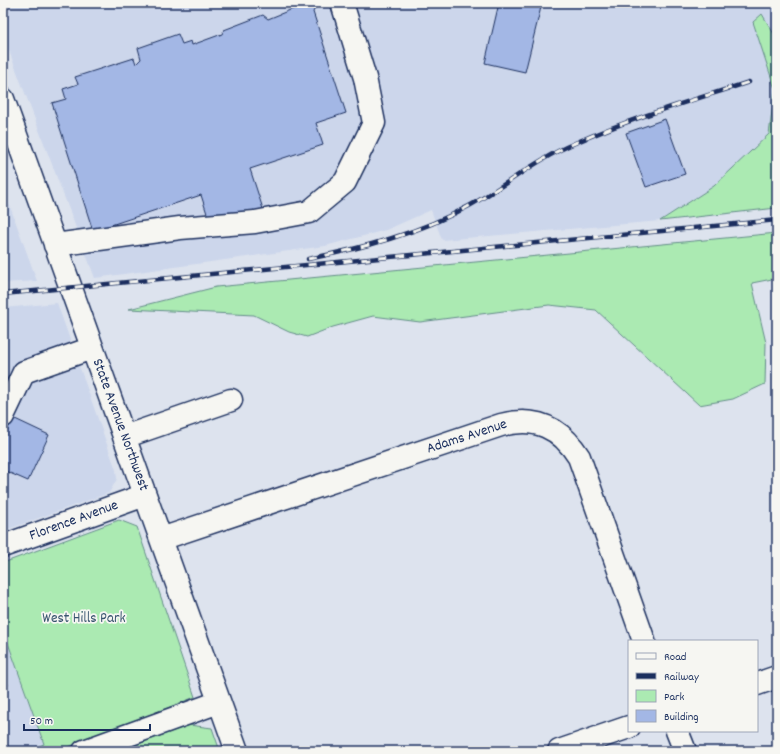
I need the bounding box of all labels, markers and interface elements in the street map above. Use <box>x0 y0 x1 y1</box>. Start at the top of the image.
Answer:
street label: State Avenue Northwest <box>86 356 154 495</box>
street label: Adams Avenue <box>424 414 510 460</box>
street label: Florence Avenue <box>26 495 122 547</box>
park label: West Hills Park <box>42 608 126 630</box>
legend <box>628 640 758 732</box>
text: Road <box>664 649 686 666</box>
text: Railway <box>664 669 700 686</box>
text: Park <box>664 689 685 706</box>
scale bar <box>24 706 150 732</box>
text: Building <box>664 709 699 726</box>
text: 50 m <box>30 713 53 730</box>

